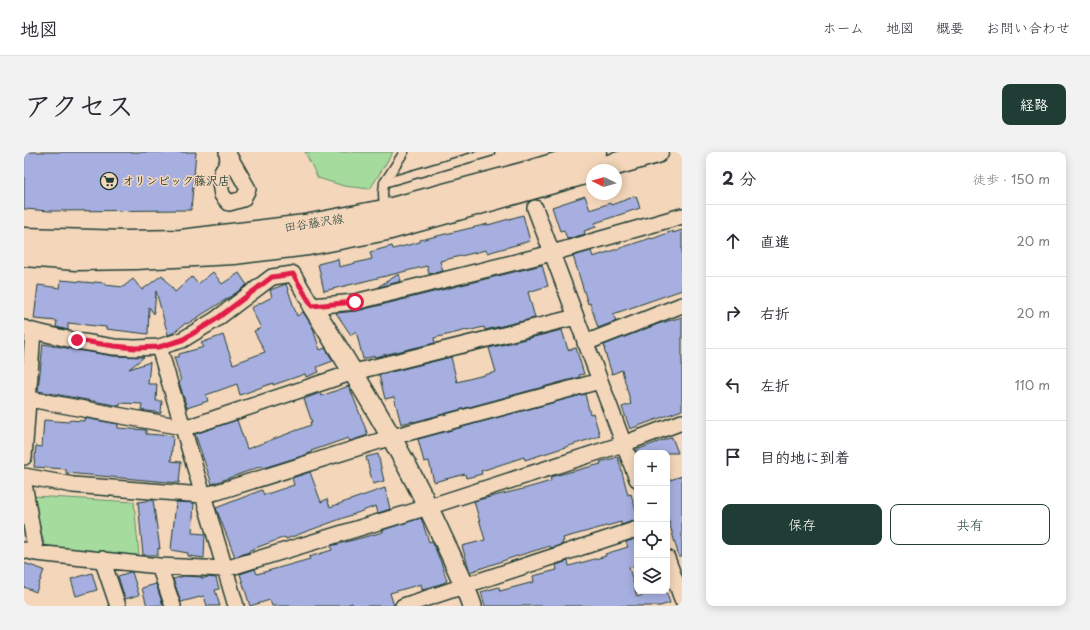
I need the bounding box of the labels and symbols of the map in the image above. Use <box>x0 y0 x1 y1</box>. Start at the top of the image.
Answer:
north arrow <box>586 164 622 200</box>
supermarket icon: オリンピック藤沢店 <box>99 171 119 191</box>
place label: オリンピック藤沢店 <box>122 171 230 189</box>
street label: 田谷藤沢線 <box>283 208 345 236</box>
route start <box>346 293 364 311</box>
route end <box>68 331 86 349</box>

